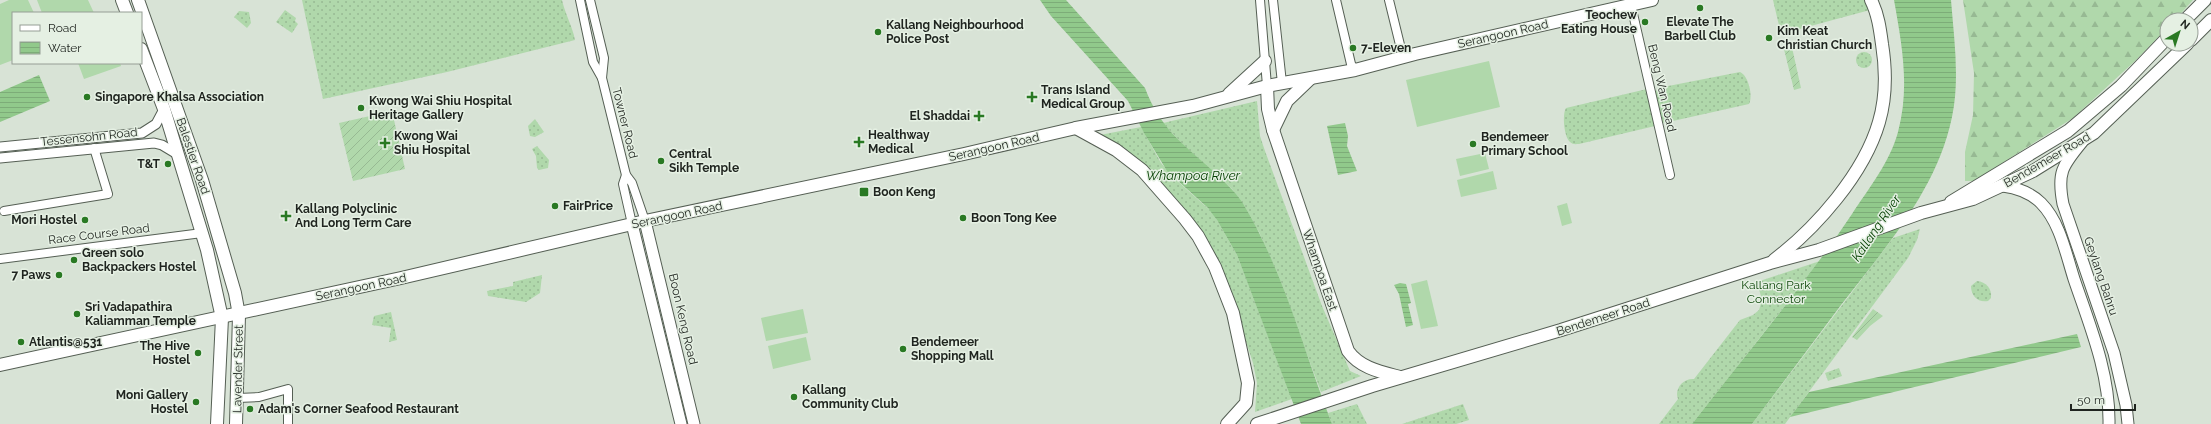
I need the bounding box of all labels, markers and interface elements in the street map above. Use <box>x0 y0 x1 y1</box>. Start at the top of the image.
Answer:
marker: Elevate The Barbell Club <box>1695 3 1705 13</box>
place label: Teochew Eating House <box>1561 8 1638 36</box>
legend <box>12 12 142 64</box>
north arrow <box>2159 12 2199 52</box>
place label: Elevate The Barbell Club <box>1664 15 1736 43</box>
street label: Serangoon Road <box>1456 17 1550 51</box>
marker: Teochew Eating House <box>1640 17 1650 27</box>
text: N <box>2178 17 2192 32</box>
place label: Kallang Neighbourhood Police Post <box>886 18 1024 46</box>
text: Road <box>48 21 77 35</box>
place label: Kim Keat Christian Church <box>1777 24 1872 52</box>
marker: Kallang Neighbourhood Police Post <box>873 27 883 37</box>
marker: Kim Keat Christian Church <box>1764 33 1774 43</box>
text: Water <box>48 41 82 55</box>
place label: 7-Eleven <box>1361 41 1411 55</box>
marker: 7-Eleven <box>1348 43 1358 53</box>
street label: Beng Wan Road <box>1645 43 1679 133</box>
place label: Trans Island Medical Group <box>1041 83 1125 111</box>
street label: Towner Road <box>609 86 641 160</box>
place label: Singapore Khalsa Association <box>95 90 264 104</box>
marker: Trans Island Medical Group <box>1026 91 1038 103</box>
marker: Singapore Khalsa Association <box>82 92 92 102</box>
place label: Kwong Wai Shiu Hospital Heritage Gallery <box>369 94 512 122</box>
marker: Kwong Wai Shiu Hospital Heritage Gallery <box>356 103 366 113</box>
place label: El Shaddai <box>910 109 970 123</box>
marker: El Shaddai <box>973 110 985 122</box>
street label: Balestier Road <box>173 116 213 196</box>
street label: Tessensohn Road <box>40 125 138 149</box>
place label: Healthway Medical <box>868 128 930 156</box>
place label: Kwong Wai Shiu Hospital <box>394 129 470 157</box>
street label: Serangoon Road <box>947 130 1041 164</box>
place label: Bendemeer Primary School <box>1481 130 1568 158</box>
street label: Bendemeer Road <box>2001 130 2093 190</box>
marker: Healthway Medical <box>853 136 865 148</box>
marker: Kwong Wai Shiu Hospital <box>379 137 391 149</box>
marker: Bendemeer Primary School <box>1468 139 1478 149</box>
place label: Central Sikh Temple <box>669 147 739 175</box>
marker: Central Sikh Temple <box>656 156 666 166</box>
place label: T&T <box>137 157 161 171</box>
marker: T&T <box>163 159 173 169</box>
water label: Whampoa River <box>1146 168 1241 183</box>
place label: Boon Keng <box>873 185 936 199</box>
marker: Boon Keng <box>858 186 870 198</box>
water label: Kallang River <box>1848 192 1904 264</box>
place label: FairPrice <box>563 199 613 213</box>
street label: Serangoon Road <box>630 199 724 231</box>
marker: FairPrice <box>550 201 560 211</box>
place label: Kallang Polyclinic And Long Term Care <box>295 202 412 230</box>
marker: Kallang Polyclinic And Long Term Care <box>280 210 292 222</box>
place label: Boon Tong Kee <box>971 211 1057 225</box>
place label: Mori Hostel <box>11 213 77 227</box>
marker: Boon Tong Kee <box>958 213 968 223</box>
marker: Mori Hostel <box>80 215 90 225</box>
street label: Race Course Road <box>47 221 151 247</box>
street label: Whampoa East <box>1300 228 1340 312</box>
street label: Geylang Bahru <box>2081 235 2121 317</box>
place label: Green solo Backpackers Hostel <box>82 246 197 274</box>
marker: Green solo Backpackers Hostel <box>69 255 79 265</box>
place label: 7 Paws <box>12 268 51 282</box>
marker: 7 Paws <box>54 270 64 280</box>
street label: Serangoon Road <box>314 271 408 303</box>
street label: Boon Keng Road <box>666 272 700 366</box>
park label: Kallang Park Connector <box>1741 278 1811 306</box>
street label: Bendemeer Road <box>1555 295 1651 339</box>
place label: Sri Vadapathira Kaliamman Temple <box>85 300 196 328</box>
marker: Sri Vadapathira Kaliamman Temple <box>72 309 82 319</box>
street label: Lavender Street <box>230 325 246 413</box>
place label: Atlantis@531 <box>29 335 102 349</box>
place label: Bendemeer Shopping Mall <box>911 335 994 363</box>
marker: Atlantis@531 <box>16 337 26 347</box>
place label: The Hive Hostel <box>140 339 190 367</box>
marker: Bendemeer Shopping Mall <box>898 344 908 354</box>
marker: The Hive Hostel <box>193 348 203 358</box>
place label: Kallang Community Club <box>802 383 899 411</box>
scale bar <box>2071 386 2135 412</box>
place label: Moni Gallery Hostel <box>116 388 188 416</box>
marker: Kallang Community Club <box>789 392 799 402</box>
text: 50 m <box>2077 393 2105 407</box>
marker: Moni Gallery Hostel <box>191 397 201 407</box>
place label: Adam's Corner Seafood Restaurant <box>258 402 459 416</box>
marker: Adam's Corner Seafood Restaurant <box>245 404 255 414</box>

